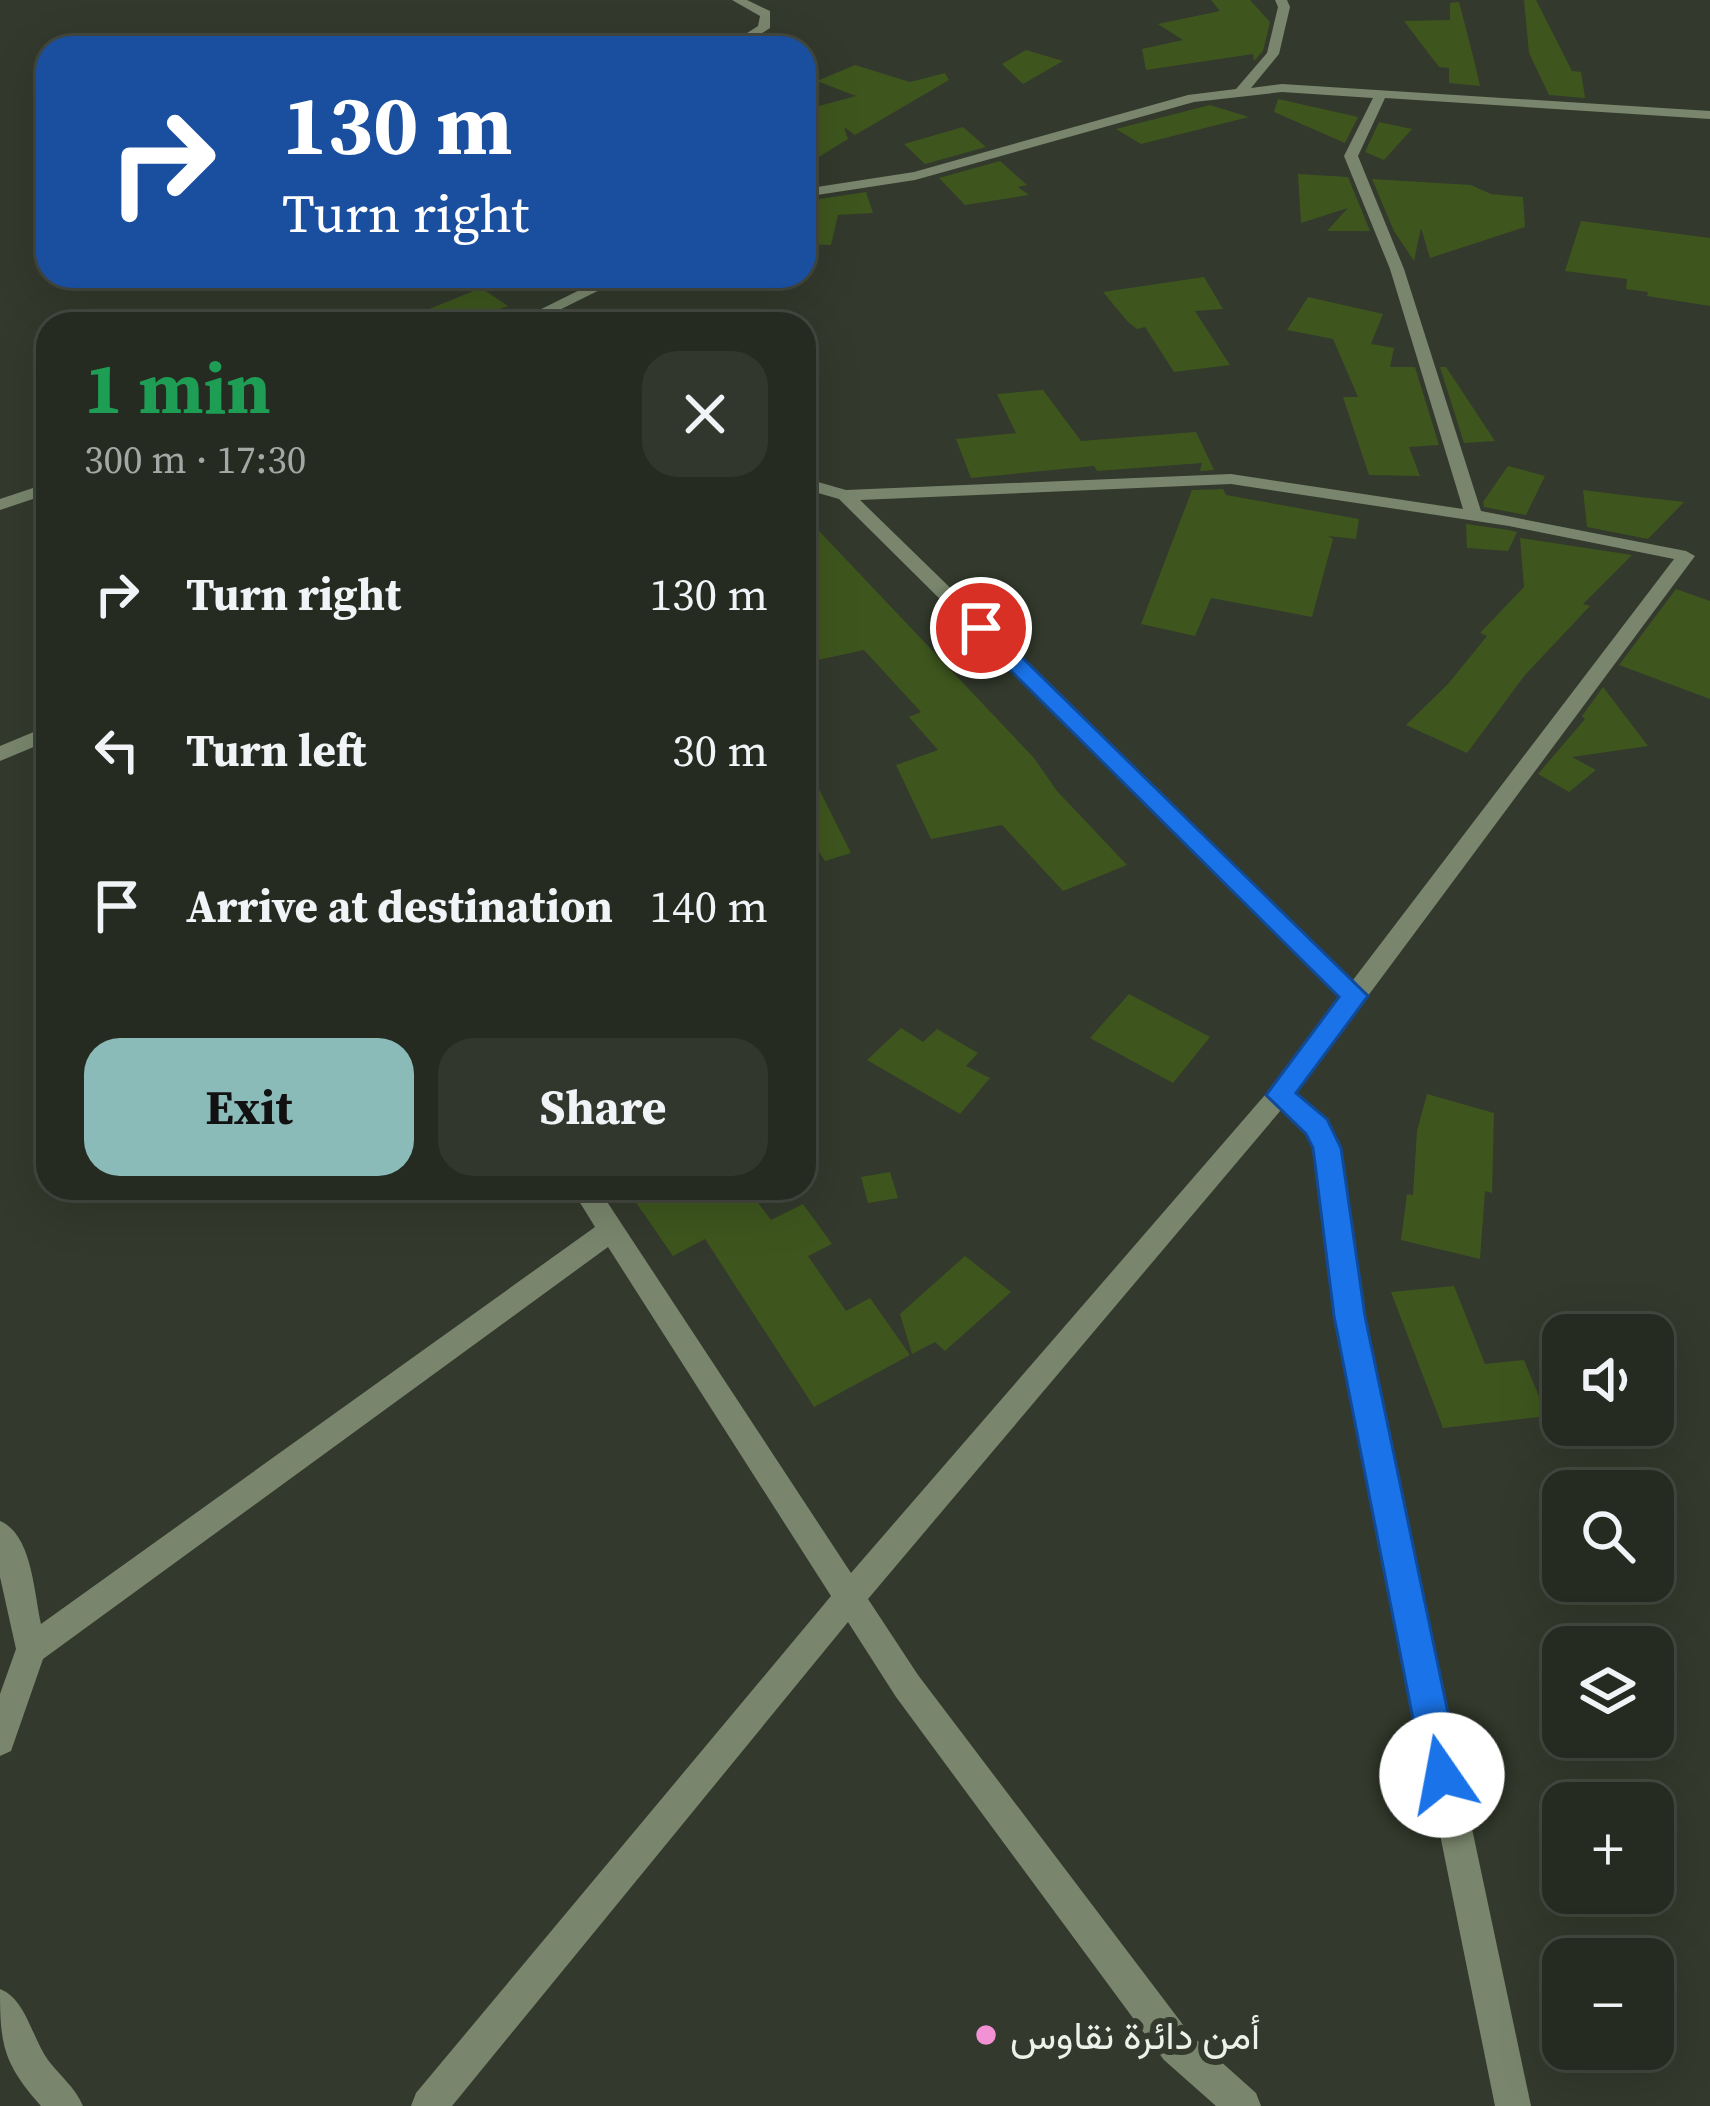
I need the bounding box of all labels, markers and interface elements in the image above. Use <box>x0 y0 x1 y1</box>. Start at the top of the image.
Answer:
text: 130 m <box>282 67 513 182</box>
icon: right <box>84 84 240 240</box>
text: Turn right <box>282 176 529 250</box>
text: 1 min <box>84 338 271 437</box>
button: close <box>642 351 768 477</box>
text: 300 m · 17:30 <box>84 433 306 486</box>
icon: right <box>84 561 150 627</box>
text: Turn right <box>186 563 401 625</box>
text: 130 m <box>649 563 768 625</box>
pin <box>930 577 1032 679</box>
icon: arrive <box>948 595 1014 661</box>
icon: left <box>84 717 150 783</box>
text: Turn left <box>186 719 366 781</box>
text: 30 m <box>672 719 768 781</box>
icon: arrive <box>84 873 150 939</box>
text: Arrive at destination <box>186 875 613 937</box>
text: 140 m <box>649 875 768 937</box>
button: Exit <box>84 1038 414 1176</box>
button: Share <box>438 1038 768 1176</box>
map controls <box>1542 1314 1674 2070</box>
button: sound <box>1542 1314 1674 1446</box>
button: search <box>1542 1470 1674 1602</box>
button: layers <box>1542 1626 1674 1758</box>
position arrow <box>1379 1712 1505 1838</box>
button: + <box>1542 1782 1674 1914</box>
button: − <box>1542 1938 1674 2070</box>
place label: أمن دائرة نقاوس <box>1010 2009 1260 2062</box>
marker: أمن دائرة نقاوس <box>973 2022 999 2048</box>

